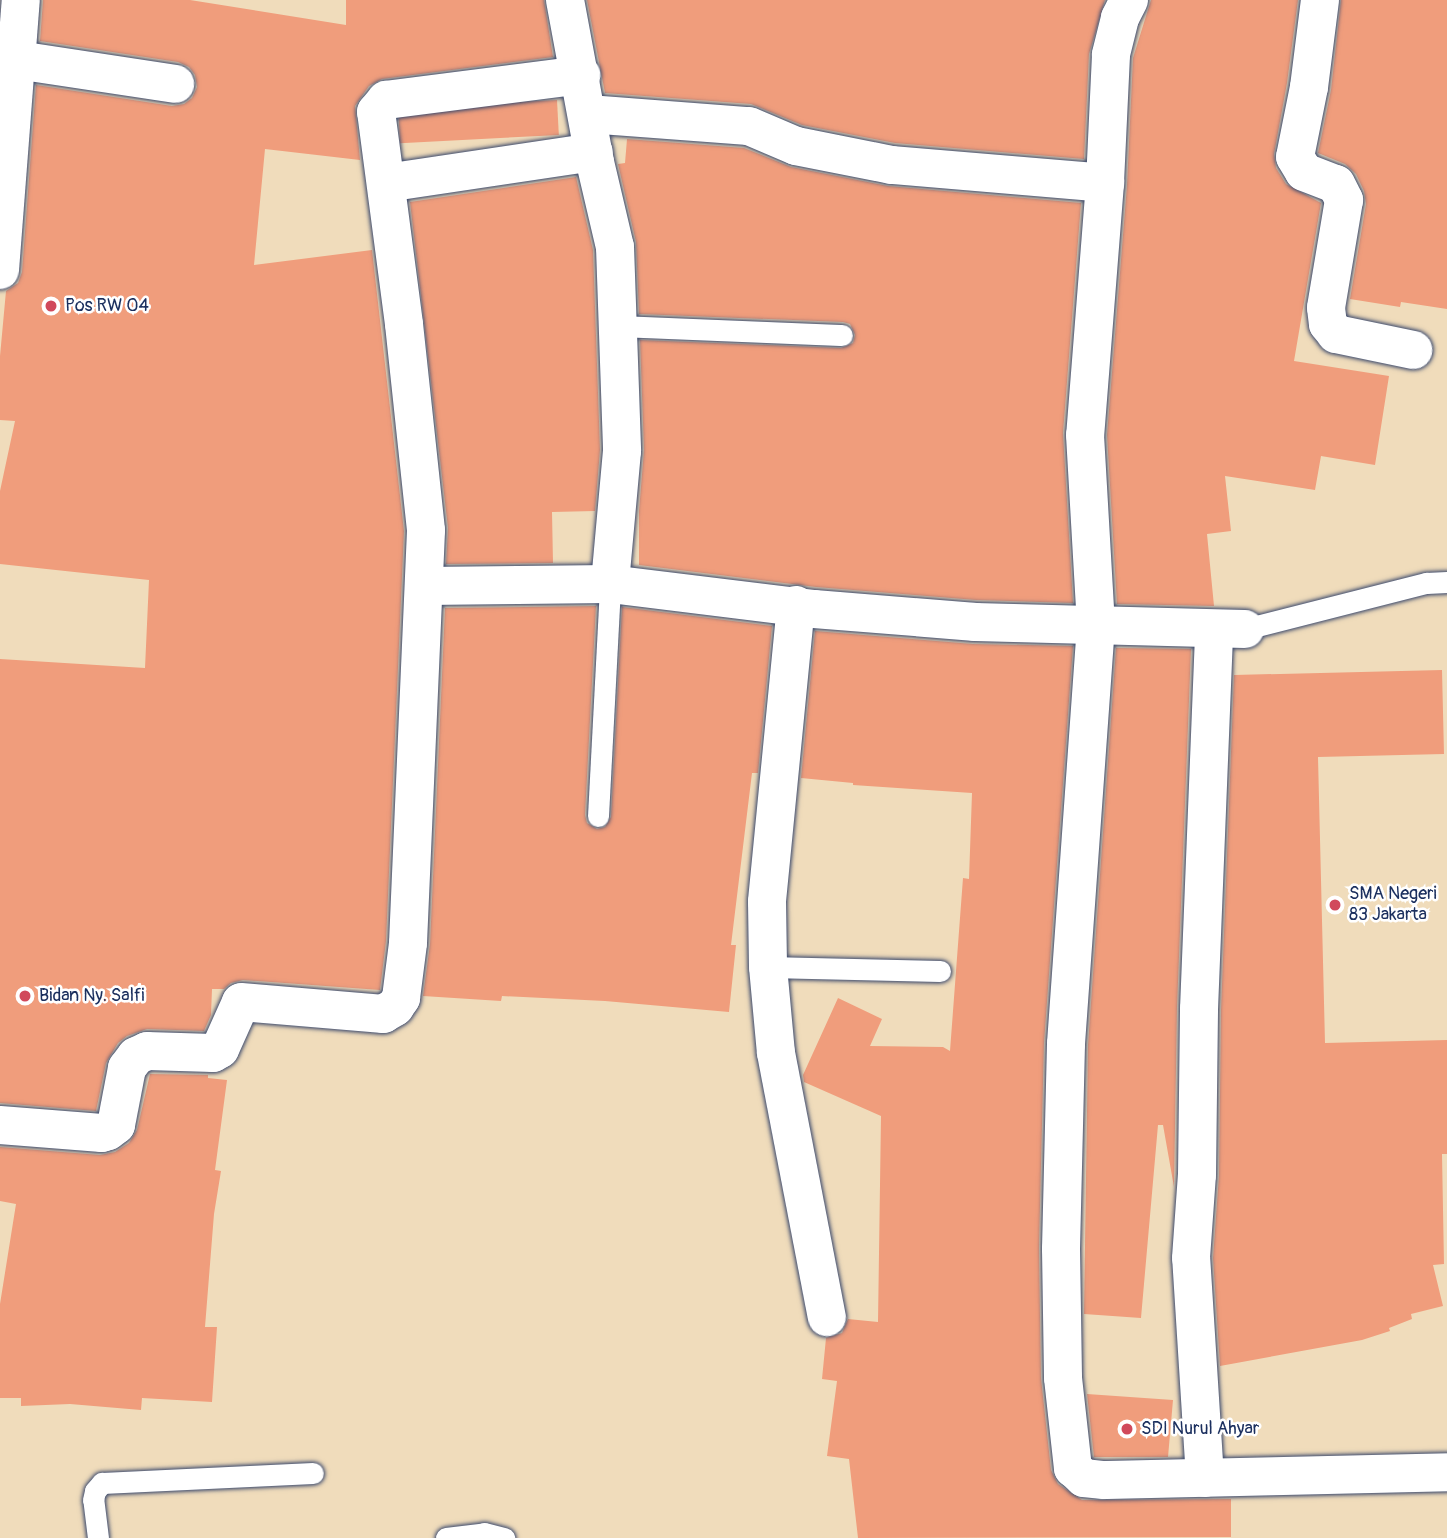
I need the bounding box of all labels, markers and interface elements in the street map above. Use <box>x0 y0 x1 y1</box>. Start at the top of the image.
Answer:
place label: Pos RW 04 <box>65 295 149 317</box>
marker: Pos RW 04 <box>43 298 59 314</box>
place label: SMA Negeri 83 Jakarta <box>1349 884 1437 926</box>
marker: SMA Negeri 83 Jakarta <box>1327 897 1343 913</box>
place label: Bidan Ny. Salfi <box>39 985 144 1007</box>
marker: Bidan Ny. Salfi <box>17 988 33 1004</box>
place label: SDI Nurul Ahyar <box>1141 1418 1259 1440</box>
marker: SDI Nurul Ahyar <box>1119 1421 1135 1437</box>

